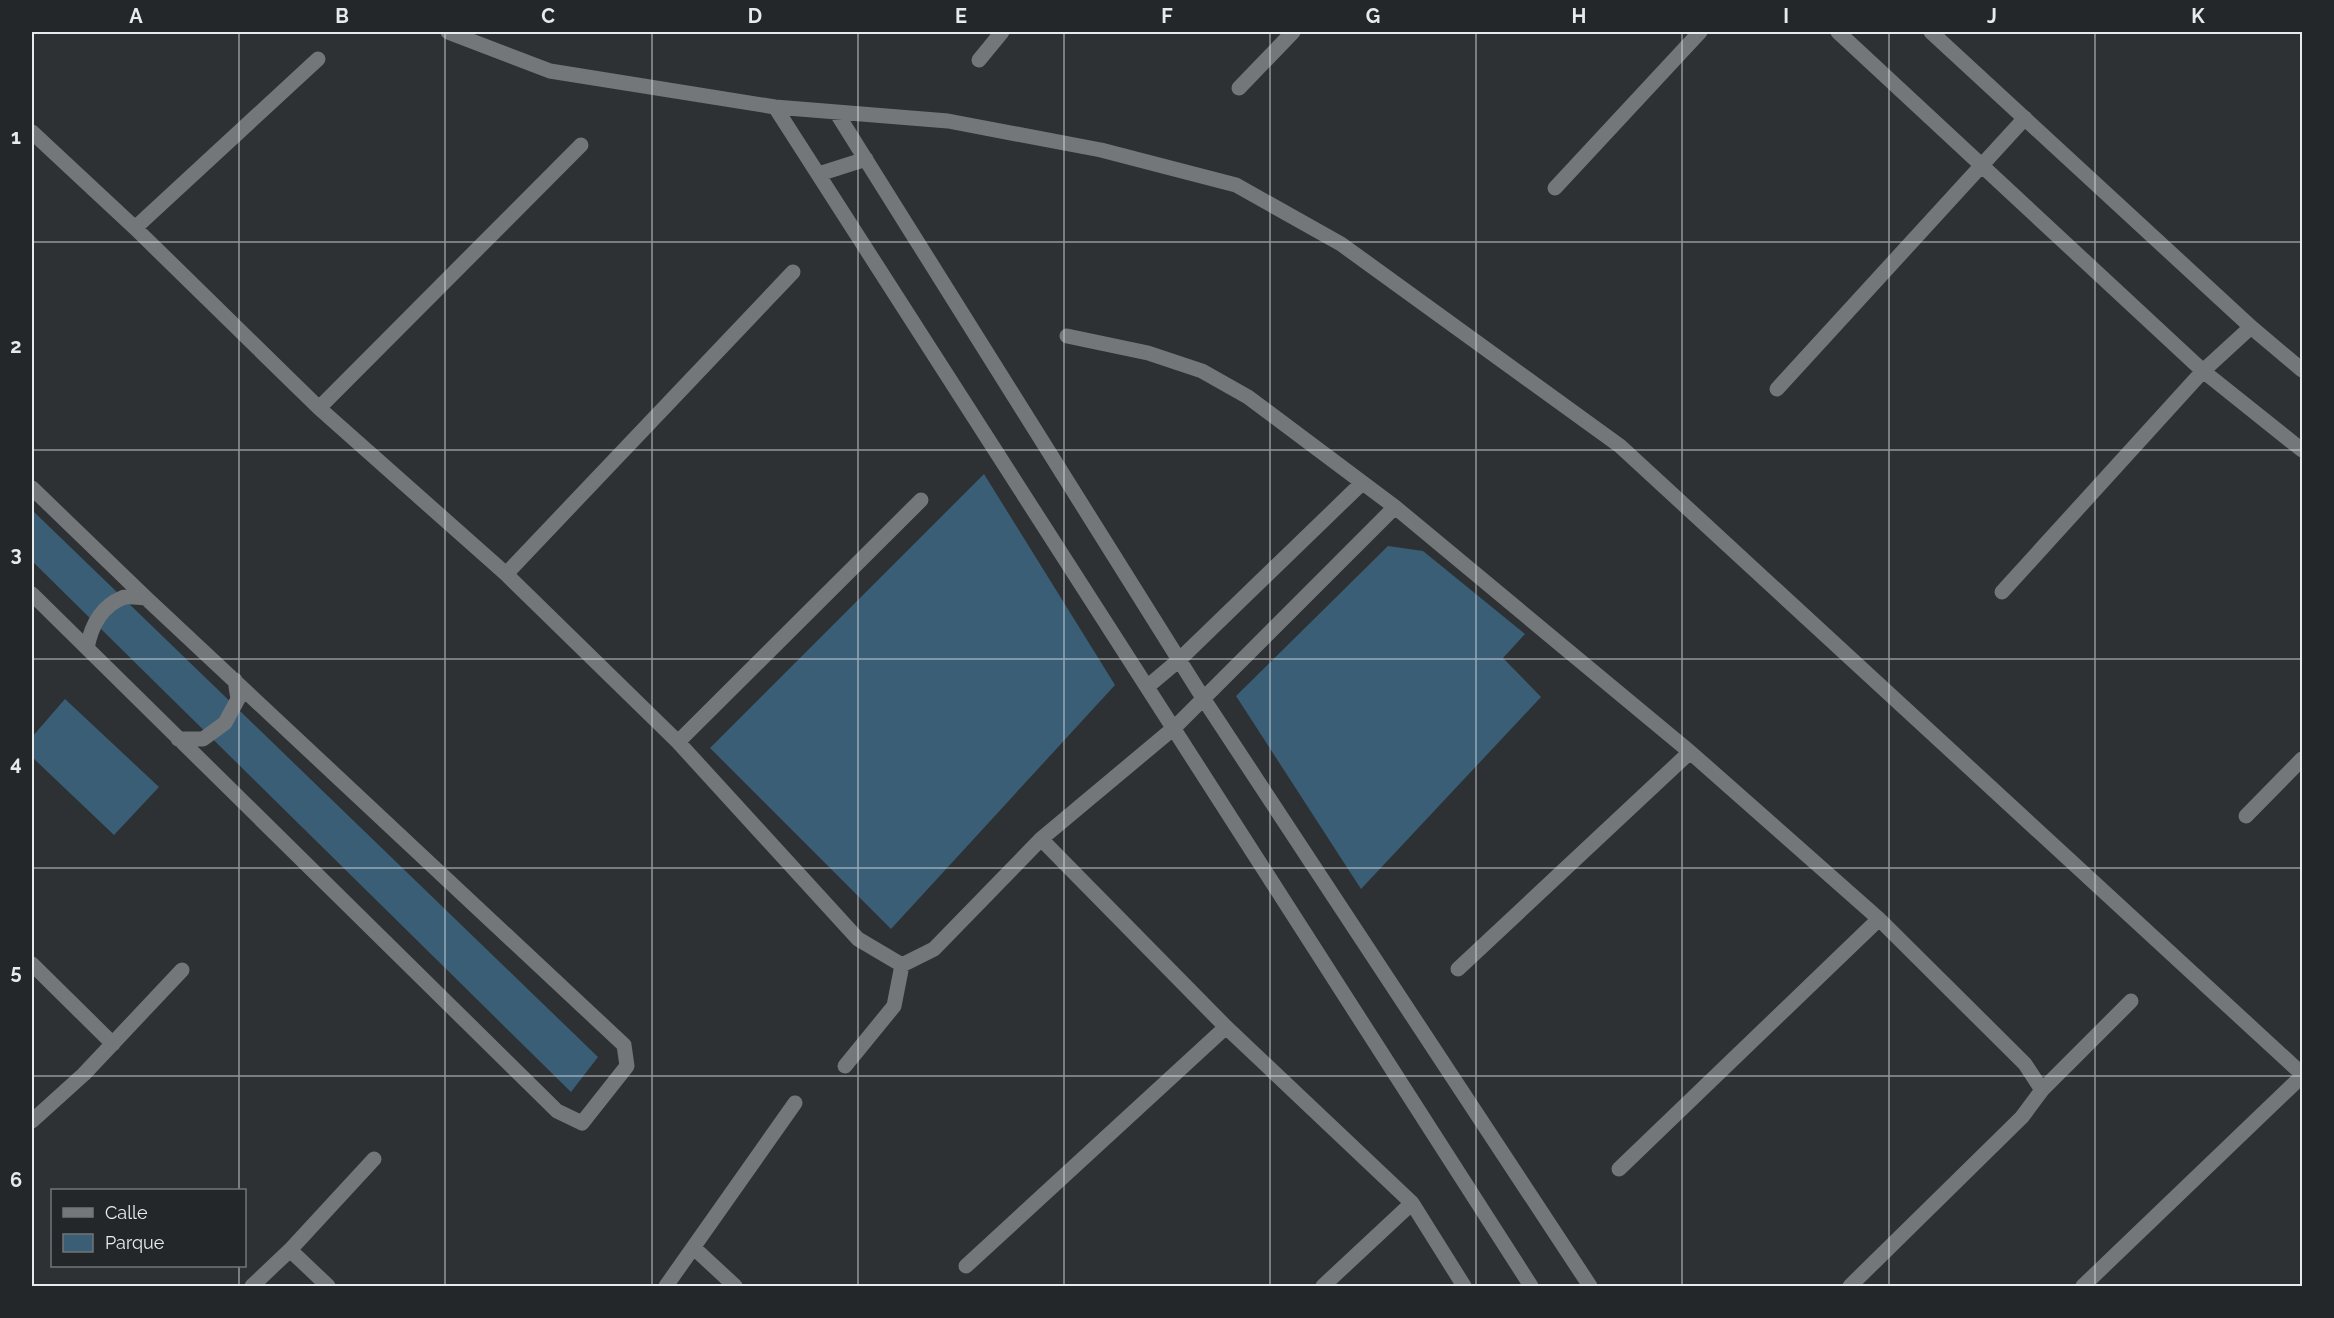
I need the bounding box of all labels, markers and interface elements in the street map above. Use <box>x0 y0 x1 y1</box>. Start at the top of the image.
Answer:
text: A <box>129 4 143 28</box>
text: B <box>335 4 349 28</box>
text: C <box>541 4 555 28</box>
text: D <box>748 4 762 28</box>
text: E <box>955 4 967 28</box>
text: F <box>1161 4 1173 28</box>
text: G <box>1366 4 1380 28</box>
text: H <box>1572 4 1586 28</box>
text: I <box>1783 4 1789 28</box>
text: J <box>1987 4 1997 28</box>
text: K <box>2191 4 2205 28</box>
text: 1 <box>11 125 21 149</box>
text: 2 <box>10 334 22 358</box>
text: 3 <box>10 542 22 566</box>
text: 4 <box>10 751 22 775</box>
text: 5 <box>10 960 22 984</box>
text: 6 <box>10 1168 22 1192</box>
legend <box>51 1189 246 1267</box>
text: Calle <box>105 1202 148 1223</box>
text: Parque <box>105 1232 165 1253</box>

